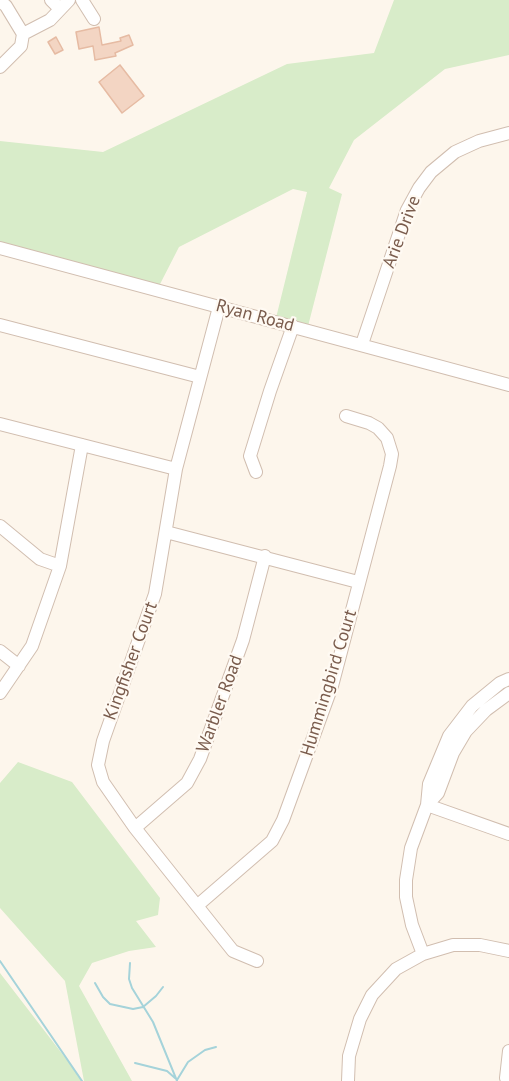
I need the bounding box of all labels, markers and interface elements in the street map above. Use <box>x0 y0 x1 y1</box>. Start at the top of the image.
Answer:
street label: Arie Drive <box>378 193 426 271</box>
street label: Ryan Road <box>213 295 297 337</box>
street label: Kingfisher Court <box>100 599 162 723</box>
street label: Hummingbird Court <box>296 607 362 759</box>
street label: Warbler Road <box>192 652 248 756</box>

